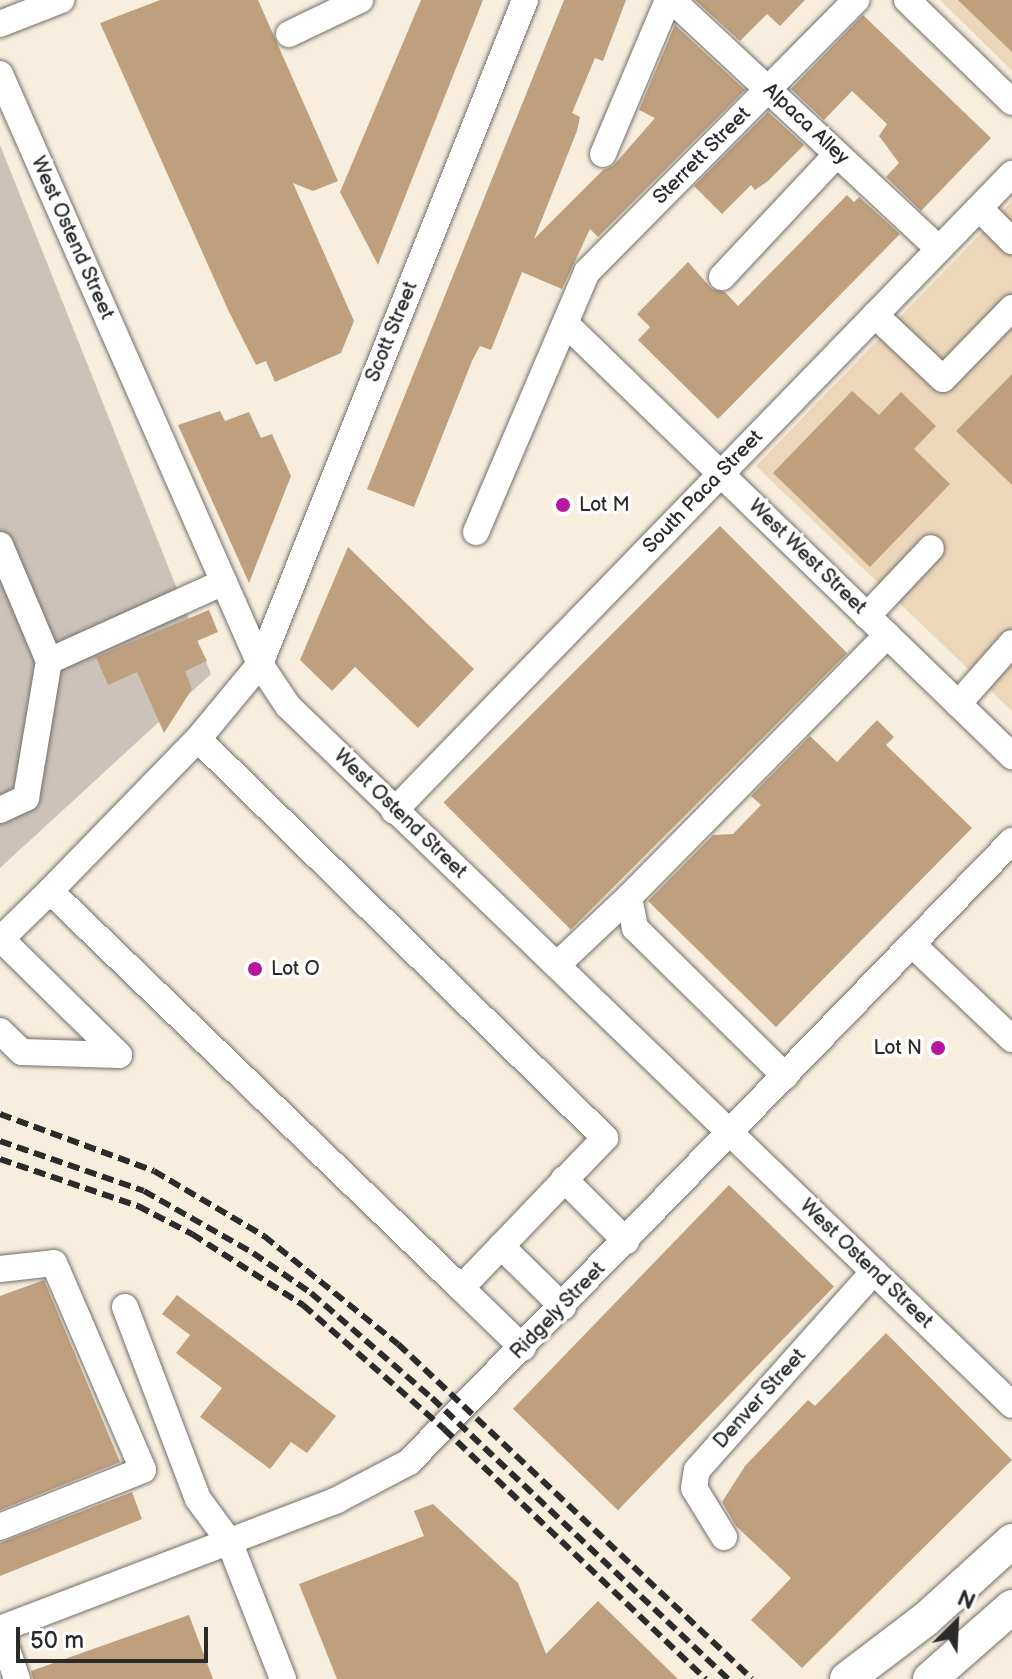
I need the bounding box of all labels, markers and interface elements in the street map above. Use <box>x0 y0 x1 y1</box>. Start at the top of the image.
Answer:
street label: Alpaca Alley <box>758 78 854 170</box>
street label: Sterrett Street <box>648 102 756 210</box>
street label: West Ostend Street <box>25 153 119 323</box>
street label: Scott Street <box>361 278 423 386</box>
street label: South Paca Street <box>638 425 768 559</box>
place label: Lot M <box>579 493 630 517</box>
street label: West West Street <box>743 494 871 620</box>
marker: Lot M <box>554 496 572 514</box>
street label: West Ostend Street <box>328 744 472 884</box>
place label: Lot O <box>271 957 320 981</box>
marker: Lot O <box>246 960 264 978</box>
place label: Lot N <box>873 1036 922 1060</box>
marker: Lot N <box>929 1039 947 1057</box>
street label: West Ostend Street <box>794 1194 938 1334</box>
street label: Ridgely Street <box>505 1257 611 1365</box>
street label: Denver Street <box>709 1344 811 1454</box>
north arrow <box>916 1583 996 1663</box>
text: N <box>953 1585 979 1616</box>
scale bar <box>20 1611 212 1661</box>
text: 50 m <box>30 1626 84 1655</box>

